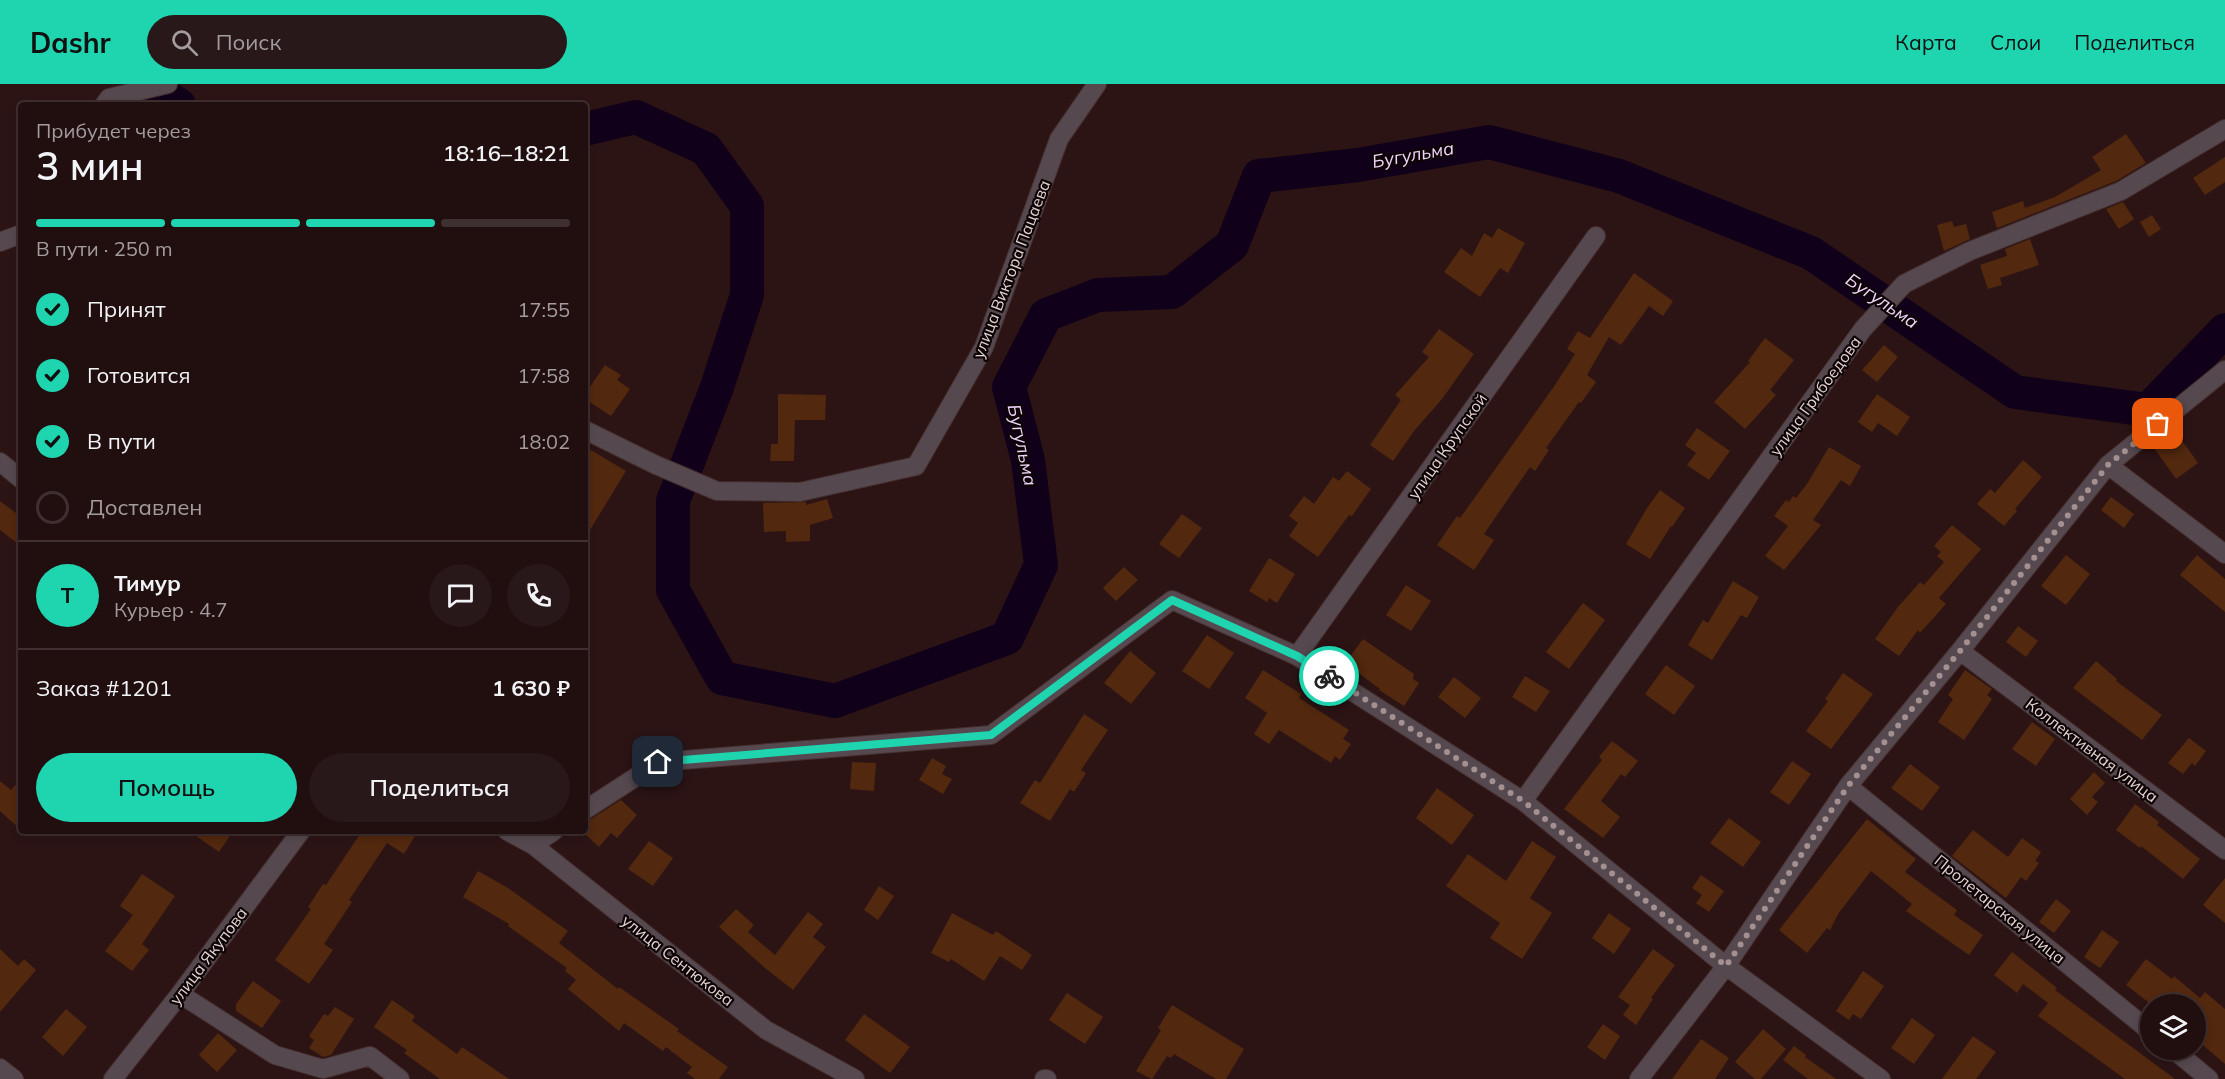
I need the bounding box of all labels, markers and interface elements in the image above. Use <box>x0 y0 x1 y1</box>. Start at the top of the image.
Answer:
search box <box>147 15 567 69</box>
text: Dashr <box>30 25 111 60</box>
icon: search <box>168 26 201 59</box>
text: Поиск <box>216 28 281 56</box>
text: Карта <box>1895 29 1957 55</box>
text: Слои <box>1990 29 2041 55</box>
text: Поделиться <box>2074 29 2195 55</box>
text: Прибудет через <box>36 118 191 143</box>
water label: Бугульма <box>1370 136 1456 173</box>
text: 18:16–18:21 <box>443 139 570 167</box>
text: 3 мин <box>36 141 144 190</box>
street label: улица Виктора Пацаева <box>968 177 1054 361</box>
text: В пути · 250 m <box>36 236 172 261</box>
water label: Бугульма <box>1842 268 1923 333</box>
icon: check <box>36 293 69 326</box>
text: Принят <box>87 295 166 323</box>
text: 17:55 <box>517 297 570 322</box>
street label: улица Грибоедова <box>1765 332 1865 460</box>
icon: check <box>36 359 69 392</box>
text: Готовится <box>87 361 191 389</box>
text: 17:58 <box>517 363 570 388</box>
street label: улица Крупской <box>1403 389 1491 503</box>
pin <box>2132 398 2183 449</box>
water label: Бугульма <box>1003 402 1042 488</box>
icon: bag <box>2141 407 2174 440</box>
icon: check <box>36 425 69 458</box>
text: В пути <box>87 427 156 455</box>
text: 18:02 <box>517 429 570 454</box>
text: Доставлен <box>87 493 203 521</box>
button: chat <box>429 564 492 627</box>
button: phone <box>507 564 570 627</box>
text: Тимур <box>114 569 181 597</box>
text: Т <box>61 581 74 609</box>
text: Курьер · 4.7 <box>114 597 228 622</box>
courier <box>1299 646 1359 706</box>
icon: bike <box>1313 660 1346 693</box>
text: Заказ #1201 <box>36 674 172 702</box>
text: 1 630 ₽ <box>492 674 570 702</box>
street label: Коллективная улица <box>2022 694 2162 806</box>
pin <box>632 736 683 787</box>
icon: home <box>641 745 674 778</box>
button: Помощь <box>36 753 297 822</box>
button: Поделиться <box>309 753 570 822</box>
street label: Пролетарская улица <box>1931 850 2069 968</box>
street label: улица Якупова <box>165 903 251 1009</box>
street label: улица Сентюкова <box>618 910 738 1010</box>
map controls <box>2140 994 2206 1060</box>
button: layers <box>2140 994 2206 1060</box>

